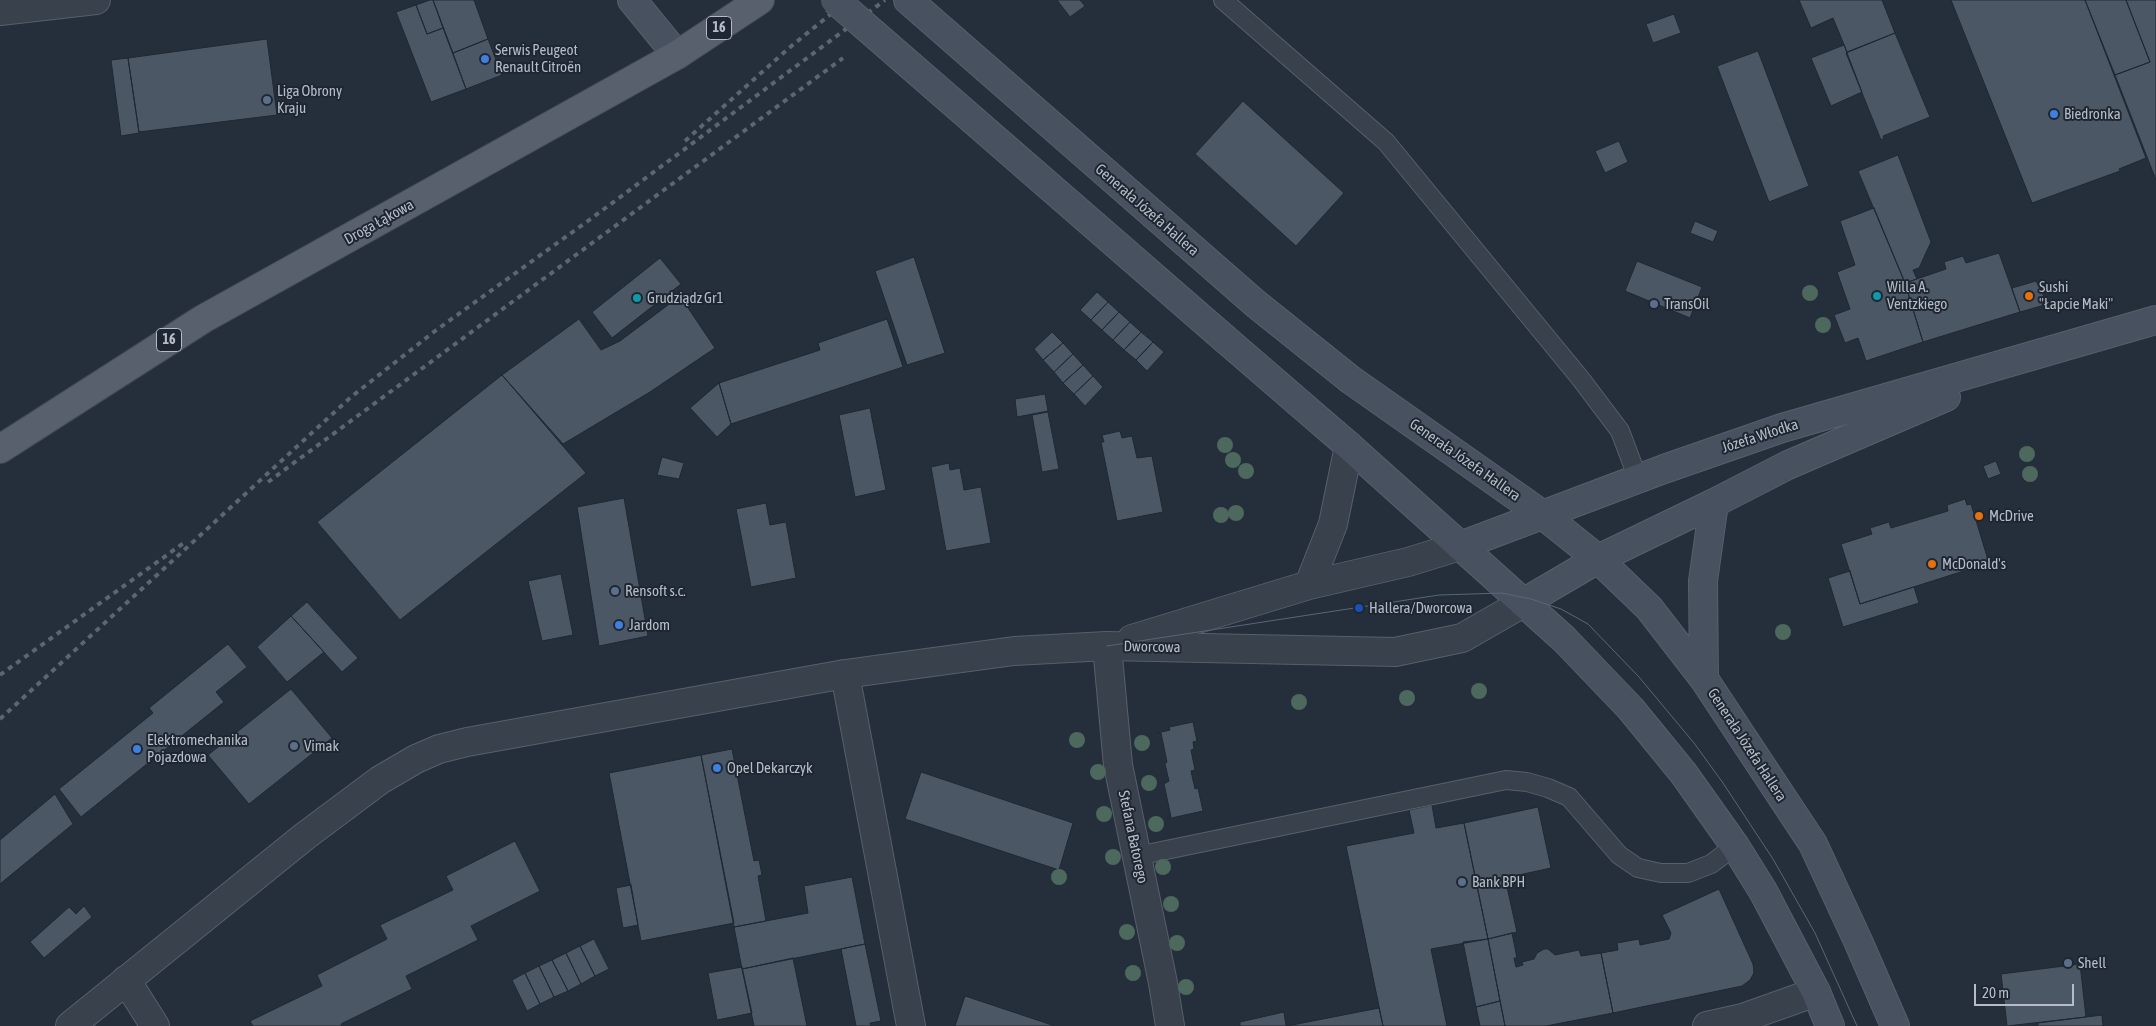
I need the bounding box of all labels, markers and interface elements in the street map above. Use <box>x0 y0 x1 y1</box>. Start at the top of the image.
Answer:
road number: 16 <box>706 16 732 40</box>
place label: Serwis Peugeot Renault Citroën <box>495 41 581 76</box>
marker: Serwis Peugeot Renault Citroën <box>479 53 491 65</box>
place label: Liga Obrony Kraju <box>277 82 342 117</box>
marker: Liga Obrony Kraju <box>261 94 273 106</box>
place label: Biedronka <box>2064 105 2121 123</box>
marker: Biedronka <box>2048 108 2060 120</box>
street label: Generała Józefa Hallera <box>1092 160 1202 260</box>
street label: Droga Łąkowa <box>341 196 417 248</box>
place label: Willa A. Ventzkiego <box>1887 278 1947 313</box>
place label: Sushi "Łapcie Maki" <box>2039 278 2113 313</box>
place label: Grudziądz Gr1 <box>647 289 724 307</box>
marker: Willa A. Ventzkiego <box>1871 290 1883 302</box>
marker: Sushi "Łapcie Maki" <box>2023 290 2035 302</box>
marker: Grudziądz Gr1 <box>631 292 643 304</box>
place label: TransOil <box>1664 295 1710 313</box>
marker: TransOil <box>1648 298 1660 310</box>
road number: 16 <box>156 328 182 352</box>
street label: Generała Józefa Hallera <box>1406 415 1524 505</box>
street label: Józefa Włodka <box>1719 415 1801 457</box>
place label: McDrive <box>1989 507 2034 525</box>
marker: McDrive <box>1973 510 1985 522</box>
place label: McDonald's <box>1942 555 2006 573</box>
marker: McDonald's <box>1926 558 1938 570</box>
place label: Rensoft s.c. <box>625 582 686 600</box>
marker: Rensoft s.c. <box>609 585 621 597</box>
place label: Hallera/Dworcowa <box>1369 599 1472 617</box>
marker: Hallera/Dworcowa <box>1353 602 1365 614</box>
place label: Jardom <box>629 616 670 634</box>
marker: Jardom <box>613 619 625 631</box>
street label: Dworcowa <box>1123 638 1181 656</box>
street label: Generała Józefa Hallera <box>1704 685 1790 805</box>
place label: Elektromechanika Pojazdowa <box>147 731 248 766</box>
place label: Vimak <box>304 737 339 755</box>
marker: Vimak <box>288 740 300 752</box>
marker: Elektromechanika Pojazdowa <box>131 743 143 755</box>
place label: Opel Dekarczyk <box>727 759 813 777</box>
marker: Opel Dekarczyk <box>711 762 723 774</box>
street label: Stefana Batorego <box>1114 789 1152 885</box>
place label: Bank BPH <box>1472 873 1525 891</box>
marker: Bank BPH <box>1456 876 1468 888</box>
place label: Shell <box>2078 954 2106 972</box>
marker: Shell <box>2062 957 2074 969</box>
scale bar <box>1976 974 2076 1006</box>
text: 20 m <box>1982 984 2009 1001</box>

